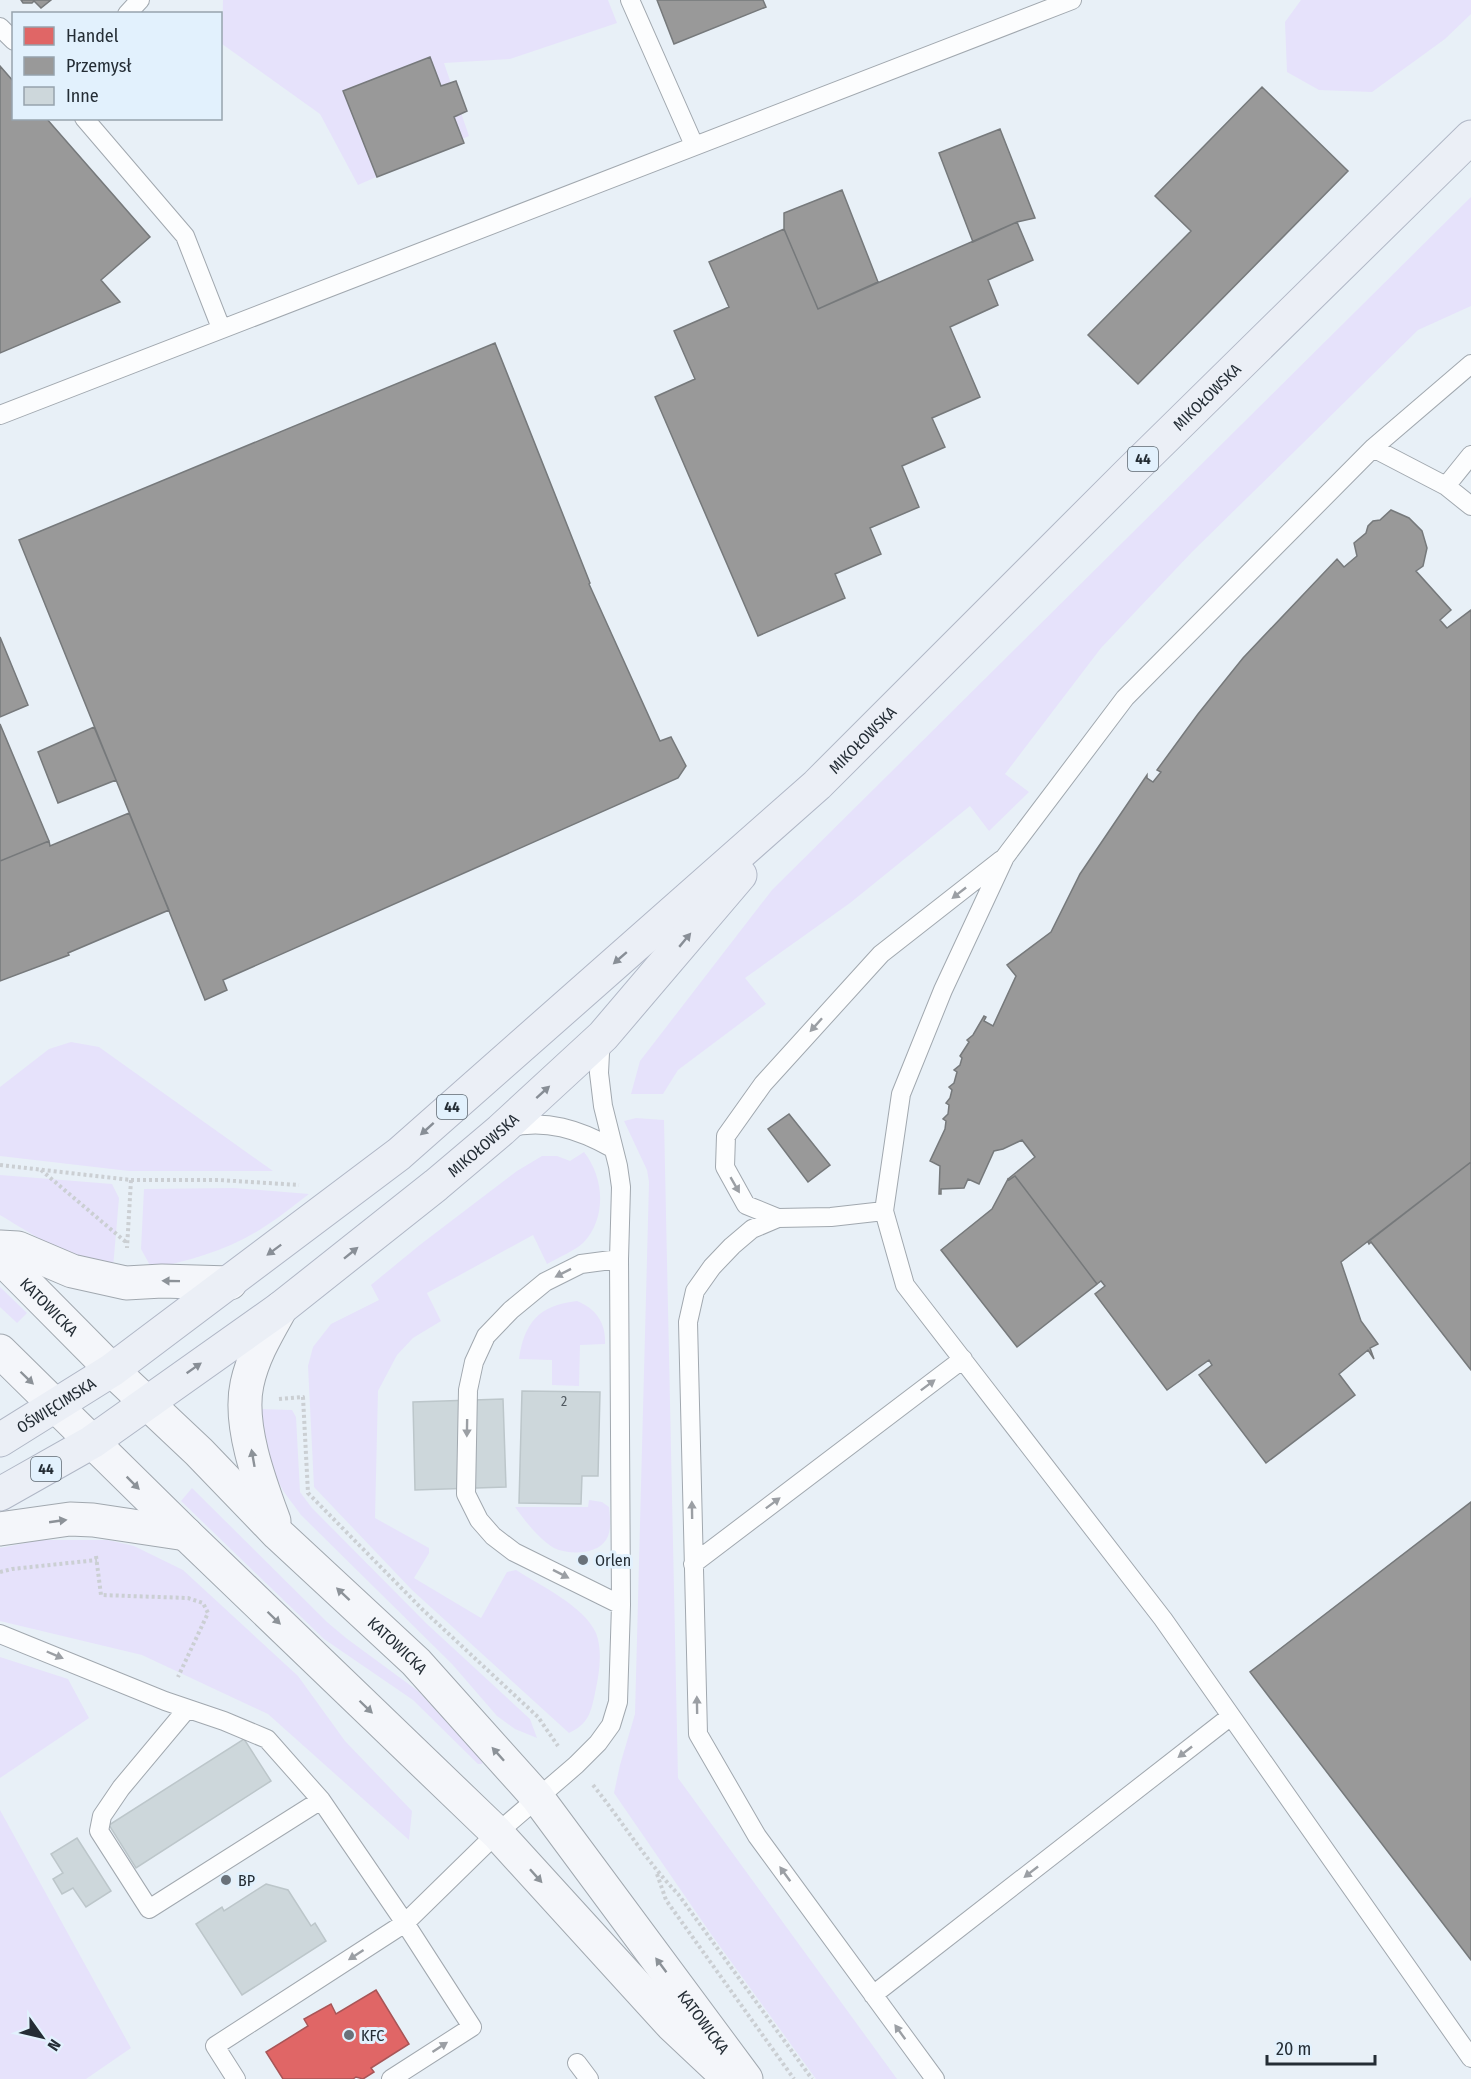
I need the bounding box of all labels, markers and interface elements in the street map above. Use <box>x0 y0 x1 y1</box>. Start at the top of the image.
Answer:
legend <box>12 12 222 120</box>
text: Handel <box>66 25 119 47</box>
text: Przemysł <box>66 55 132 77</box>
text: Inne <box>66 85 99 107</box>
street label: MIKOŁOWSKA <box>1169 359 1245 434</box>
road number: 44 <box>1128 447 1158 471</box>
street label: MIKOŁOWSKA <box>825 702 900 777</box>
one-way arrow <box>951 887 966 899</box>
one-way arrow <box>678 933 691 948</box>
one-way arrow <box>613 951 628 964</box>
one-way arrow <box>809 1018 823 1033</box>
one-way arrow <box>535 1086 550 1099</box>
road number: 44 <box>437 1095 467 1119</box>
street label: MIKOŁOWSKA <box>444 1109 523 1181</box>
one-way arrow <box>420 1122 435 1135</box>
one-way arrow <box>730 1177 740 1194</box>
one-way arrow <box>266 1243 281 1255</box>
one-way arrow <box>343 1246 359 1259</box>
one-way arrow <box>554 1268 571 1278</box>
street label: KATOWICKA <box>16 1274 83 1340</box>
one-way arrow <box>162 1277 181 1286</box>
one-way arrow <box>186 1363 202 1374</box>
one-way arrow <box>20 1371 35 1385</box>
street label: OŚWIĘCIMSKA <box>13 1373 100 1437</box>
one-way arrow <box>920 1379 936 1391</box>
house number: 2 <box>561 1393 567 1410</box>
one-way arrow <box>463 1418 472 1437</box>
one-way arrow <box>249 1449 258 1468</box>
road number: 44 <box>31 1457 61 1481</box>
one-way arrow <box>126 1476 141 1490</box>
one-way arrow <box>765 1497 781 1509</box>
one-way arrow <box>687 1500 697 1519</box>
one-way arrow <box>48 1516 67 1525</box>
place label: Orlen <box>595 1551 631 1570</box>
marker: Orlen <box>576 1553 590 1567</box>
one-way arrow <box>552 1569 570 1579</box>
one-way arrow <box>335 1587 350 1601</box>
one-way arrow <box>266 1611 280 1625</box>
street label: KATOWICKA <box>364 1613 432 1678</box>
one-way arrow <box>46 1650 64 1660</box>
one-way arrow <box>692 1695 702 1714</box>
one-way arrow <box>359 1700 373 1714</box>
one-way arrow <box>1177 1745 1192 1757</box>
one-way arrow <box>492 1747 505 1762</box>
one-way arrow <box>1023 1865 1039 1878</box>
one-way arrow <box>779 1867 791 1883</box>
one-way arrow <box>529 1868 542 1883</box>
place label: BP <box>238 1871 255 1890</box>
marker: BP <box>219 1873 233 1887</box>
one-way arrow <box>348 1949 364 1960</box>
one-way arrow <box>656 1957 668 1972</box>
street label: KATOWICKA <box>674 1986 734 2058</box>
north arrow <box>12 2007 72 2067</box>
one-way arrow <box>895 2024 907 2039</box>
place label: KFC <box>361 2026 384 2045</box>
marker: KFC <box>342 2028 356 2042</box>
scale bar <box>1267 2028 1375 2066</box>
text: N <box>43 2036 65 2054</box>
text: 20 m <box>1276 2038 1311 2060</box>
one-way arrow <box>432 2042 448 2053</box>

